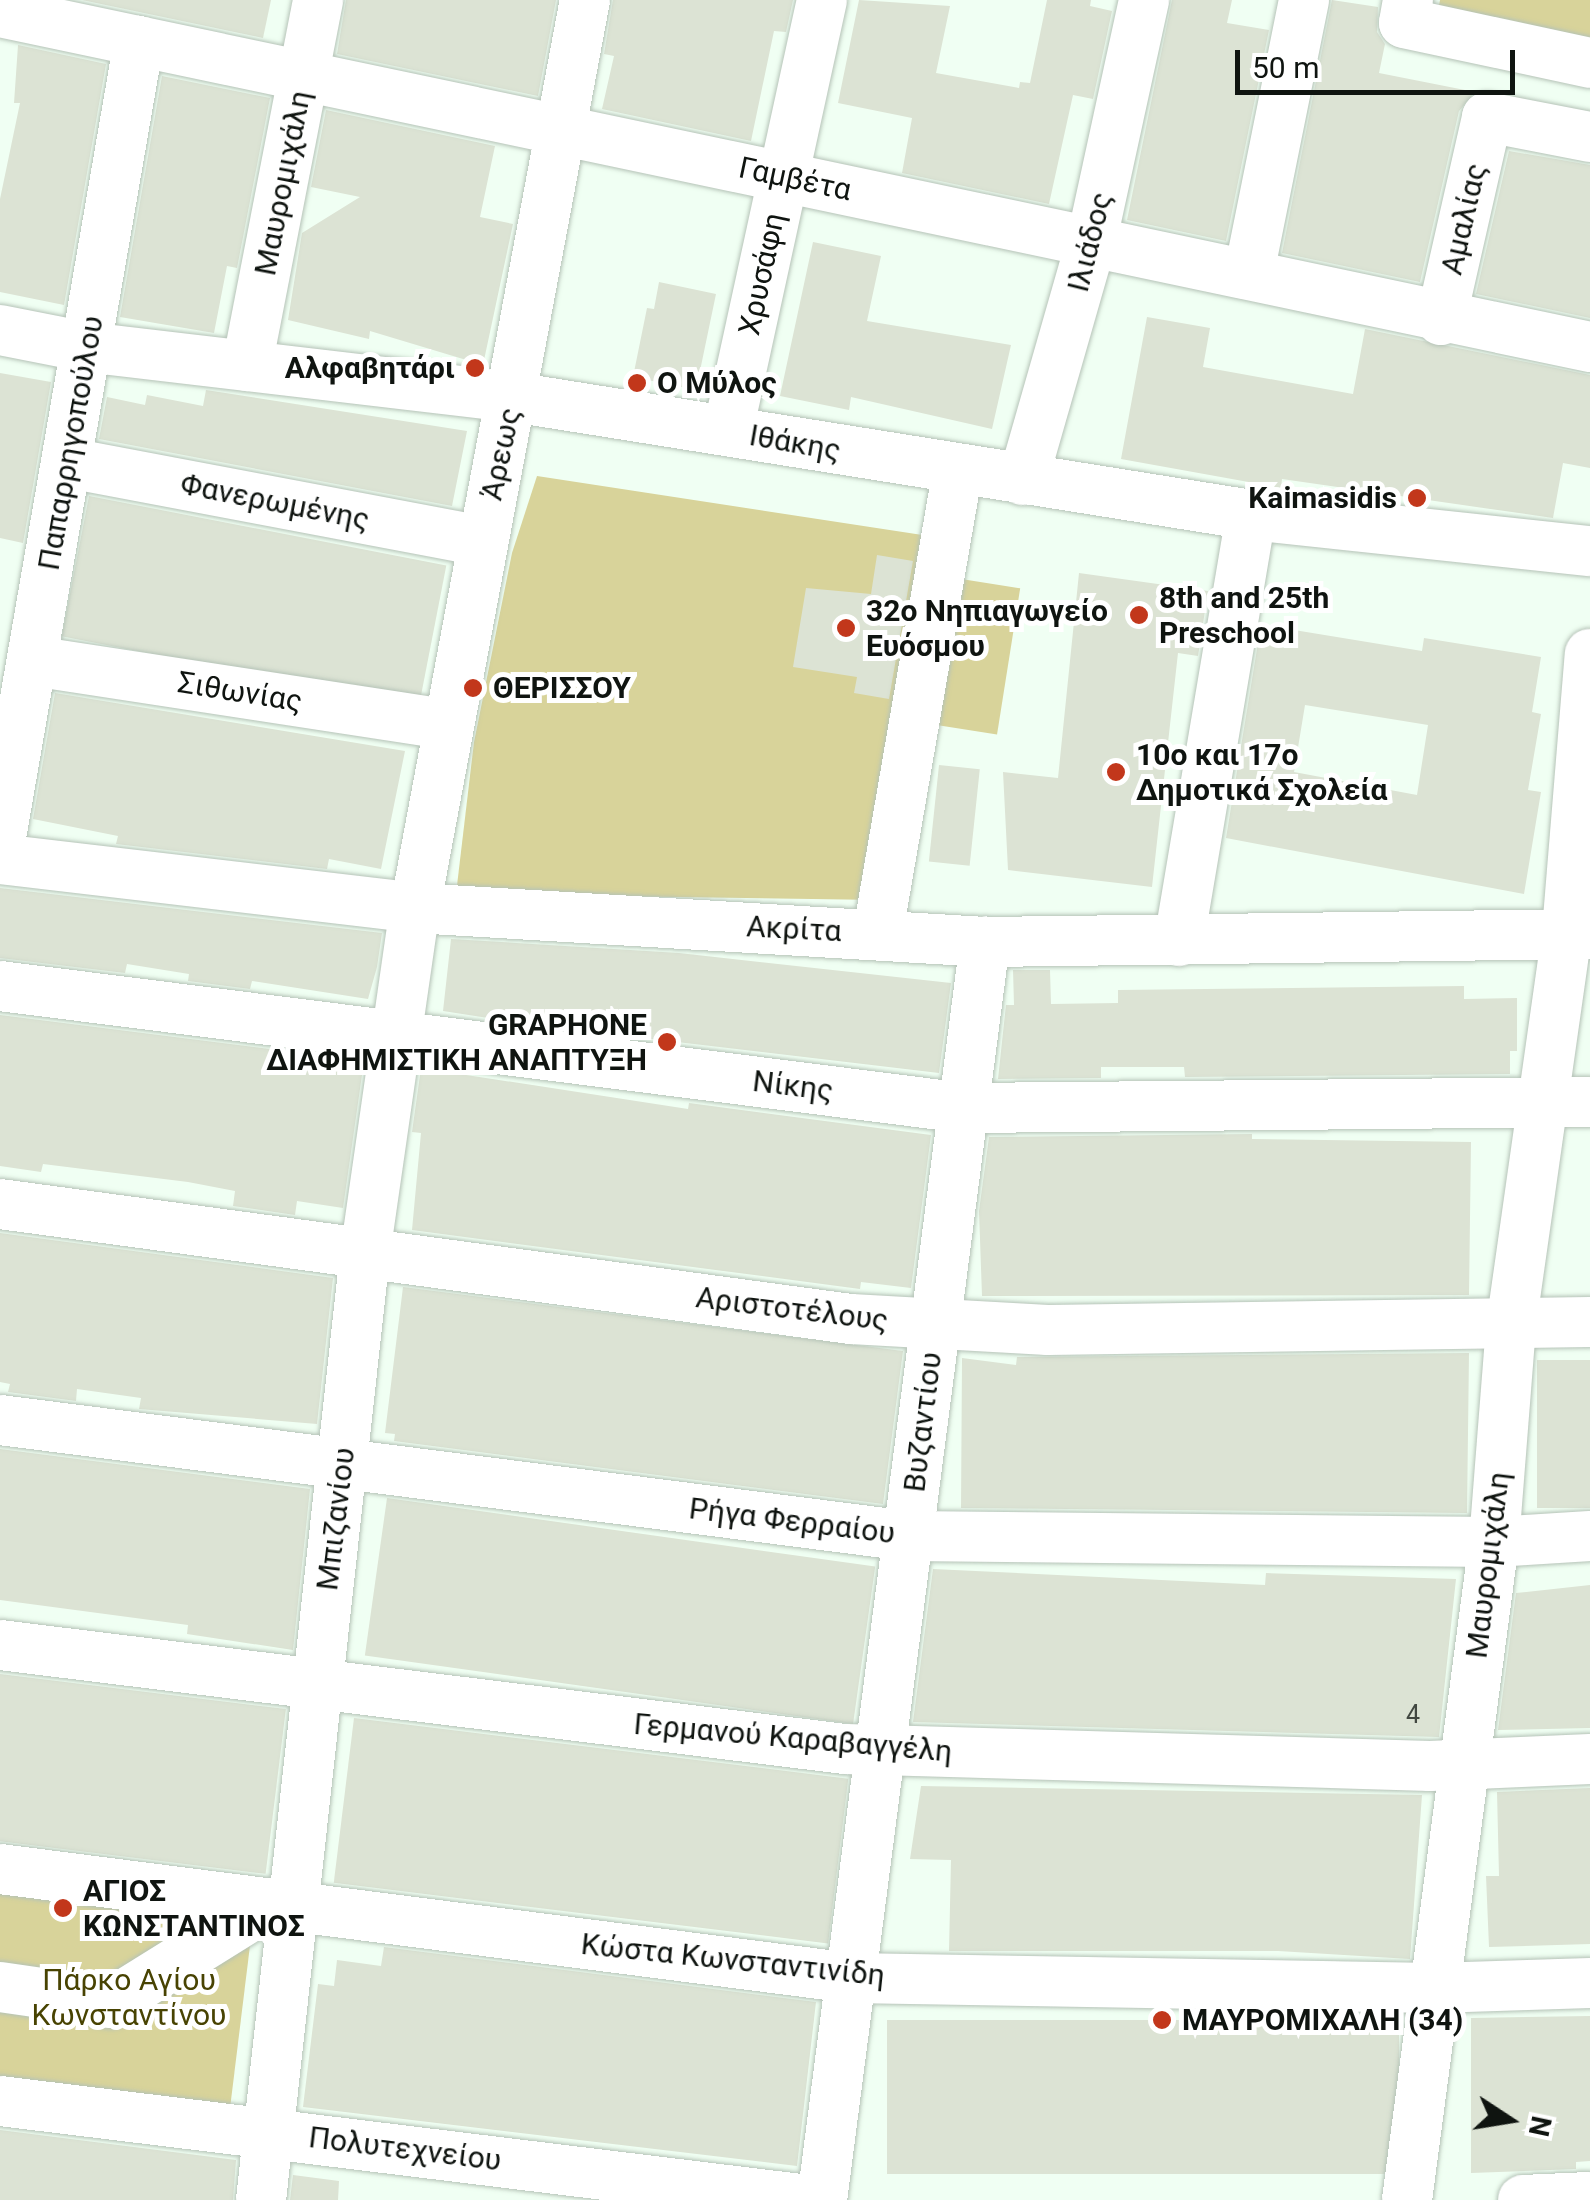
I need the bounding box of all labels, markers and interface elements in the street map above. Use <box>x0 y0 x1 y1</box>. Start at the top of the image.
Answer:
scale bar <box>1240 30 1520 92</box>
text: 50 m <box>1252 50 1319 85</box>
street label: Μαυρομιχάλη <box>247 87 319 279</box>
street label: Γαμβέτα <box>735 150 855 208</box>
street label: Αμαλίας <box>1434 160 1494 278</box>
street label: Ιλιάδος <box>1060 188 1120 296</box>
street label: Χρυσάφη <box>731 209 793 339</box>
street label: Παπαρρηγοπούλου <box>31 313 111 573</box>
place label: Αλφαβητάρι <box>285 350 455 386</box>
marker: Αλφαβητάρι <box>464 357 486 379</box>
place label: Ο Μύλος <box>657 365 777 401</box>
marker: Ο Μύλος <box>626 372 648 394</box>
street label: Άρεως <box>474 404 528 504</box>
street label: Ιθάκης <box>747 417 843 469</box>
street label: Φανερωμένης <box>177 466 373 538</box>
place label: Kaimasidis <box>1248 480 1397 516</box>
marker: Kaimasidis <box>1406 487 1428 509</box>
place label: 8th and 25th Preschool <box>1159 580 1329 650</box>
place label: 32ο Νηπιαγωγείο Ευόσμου <box>866 593 1108 664</box>
marker: 8th and 25th Preschool <box>1128 604 1150 626</box>
marker: 32ο Νηπιαγωγείο Ευόσμου <box>835 617 857 639</box>
street label: Σιθωνίας <box>175 664 305 720</box>
place label: ΘΕΡΙΣΣΟΥ <box>493 670 631 706</box>
marker: ΘΕΡΙΣΣΟΥ <box>462 677 484 699</box>
place label: 10ο και 17ο Δημοτικά Σχολεία <box>1136 737 1387 808</box>
marker: 10ο και 17ο Δημοτικά Σχολεία <box>1105 761 1127 783</box>
street label: Ακρίτα <box>745 909 843 949</box>
place label: GRAPHONE ΔΙΑΦΗΜΙΣΤΙΚΗ ΑΝΑΠΤΥΞΗ <box>266 1007 647 1078</box>
marker: GRAPHONE ΔΙΑΦΗΜΙΣΤΙΚΗ ΑΝΑΠΤΥΞΗ <box>656 1031 678 1053</box>
street label: Νίκης <box>751 1063 835 1109</box>
street label: Αριστοτέλους <box>694 1279 890 1339</box>
street label: Βυζαντίου <box>897 1350 949 1494</box>
street label: Μπιζανίου <box>309 1446 363 1592</box>
street label: Μαυρομιχάλη <box>1459 1470 1517 1660</box>
street label: Ρήγα Φερραίου <box>687 1491 897 1551</box>
house number: 4 <box>1406 1700 1420 1730</box>
street label: Γερμανού Καραβαγγέλη <box>632 1706 954 1770</box>
place label: ΑΓΙΟΣ ΚΩΝΣΤΑΝΤΙΝΟΣ <box>83 1873 305 1944</box>
marker: ΑΓΙΟΣ ΚΩΝΣΤΑΝΤΙΝΟΣ <box>52 1897 74 1919</box>
street label: Κώστα Κωνσταντινίδη <box>579 1926 887 1994</box>
park label: Πάρκο Αγίου Κωνσταντίνου <box>32 1962 226 2032</box>
place label: ΜΑΥΡΟΜΙΧΑΛΗ (34) <box>1182 2002 1463 2038</box>
marker: ΜΑΥΡΟΜΙΧΑΛΗ (34) <box>1151 2009 1173 2031</box>
north arrow <box>1460 2070 1560 2170</box>
text: N <box>1522 2113 1558 2139</box>
street label: Πολυτεχνείου <box>307 2119 503 2179</box>

